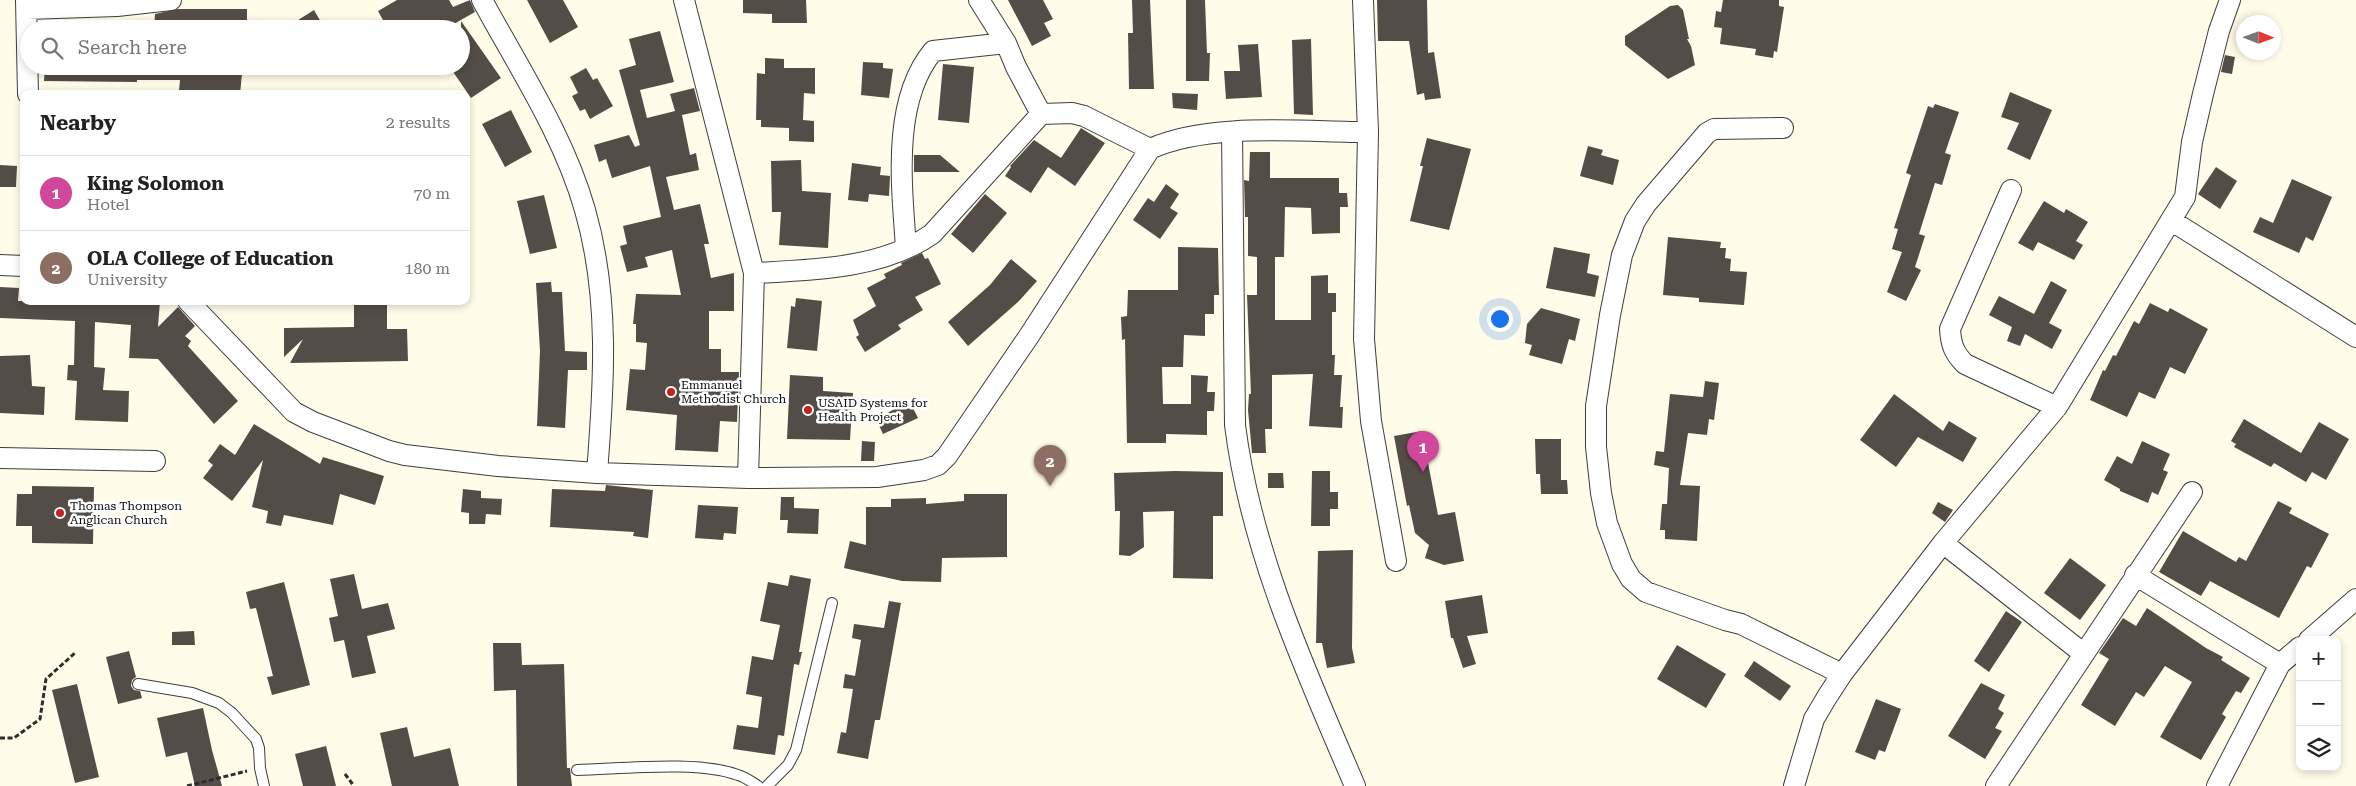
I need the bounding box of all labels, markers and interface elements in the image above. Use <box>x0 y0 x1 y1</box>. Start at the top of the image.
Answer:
north arrow <box>2236 15 2281 60</box>
search box <box>20 20 470 75</box>
icon: search <box>38 34 66 62</box>
text: Search here <box>78 36 187 59</box>
text: Nearby <box>40 111 116 135</box>
text: 2 results <box>386 113 450 132</box>
text: King Solomon <box>87 172 224 195</box>
text: 1 <box>52 184 60 203</box>
text: 70 m <box>413 184 450 203</box>
text: Hotel <box>87 195 129 214</box>
text: OLA College of Education <box>87 247 334 270</box>
text: 2 <box>52 259 60 278</box>
text: 180 m <box>404 259 450 278</box>
text: University <box>87 270 168 289</box>
your location <box>1487 306 1513 332</box>
place label: Emmanuel Methodist Church <box>681 378 787 406</box>
marker: Emmanuel Methodist Church <box>665 386 677 398</box>
place label: USAID Systems for Health Project <box>818 396 928 424</box>
marker: USAID Systems for Health Project <box>802 404 814 416</box>
pin: 1 <box>1407 431 1439 472</box>
pin: 2 <box>1034 445 1066 486</box>
place label: Thomas Thompson Anglican Church <box>70 499 182 527</box>
marker: Thomas Thompson Anglican Church <box>54 507 66 519</box>
map controls <box>2296 636 2341 771</box>
button: + <box>2296 636 2341 681</box>
button: − <box>2296 681 2341 726</box>
button: layers <box>2296 726 2341 771</box>

